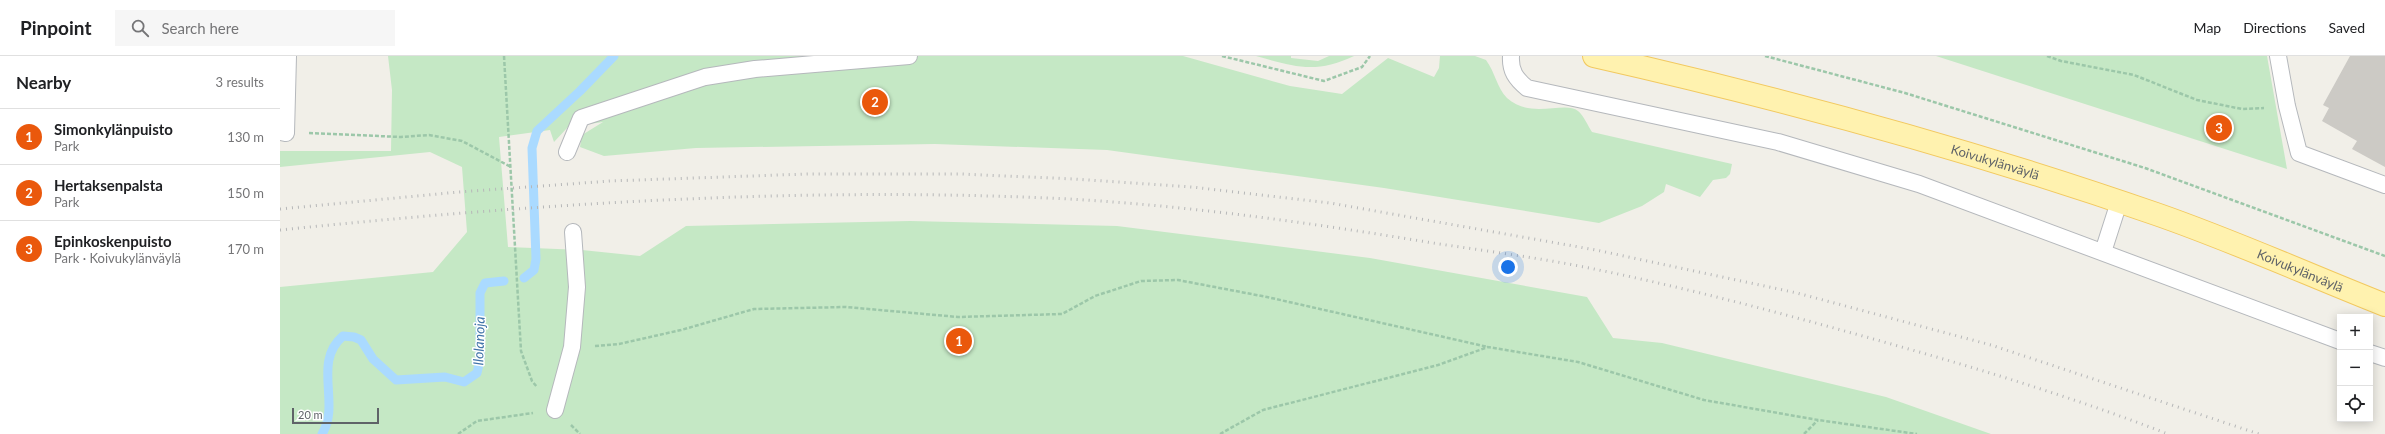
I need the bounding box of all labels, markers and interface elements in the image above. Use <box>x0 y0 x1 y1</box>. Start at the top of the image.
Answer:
search box <box>115 10 395 46</box>
text: Pinpoint <box>20 16 91 39</box>
icon: search <box>129 17 151 39</box>
text: Search here <box>161 19 239 37</box>
text: Map <box>2194 19 2221 36</box>
text: Directions <box>2243 19 2306 36</box>
text: Saved <box>2328 19 2365 36</box>
text: Nearby <box>16 72 71 93</box>
text: 3 results <box>216 74 264 90</box>
pin: 2 <box>862 87 888 117</box>
pin: 3 <box>2206 113 2232 143</box>
text: Simonkylänpuisto <box>54 120 173 138</box>
text: 1 <box>25 129 33 145</box>
text: 130 m <box>227 129 264 145</box>
text: Park <box>54 138 79 154</box>
street label: Koivukylänväylä <box>1949 141 2041 183</box>
text: Hertaksenpalsta <box>54 176 163 194</box>
text: 2 <box>25 185 33 201</box>
text: 150 m <box>227 185 264 201</box>
text: Park <box>54 194 79 210</box>
text: Epinkoskenpuisto <box>54 232 172 250</box>
text: 3 <box>25 241 33 257</box>
text: 170 m <box>227 241 264 257</box>
street label: Koivukylänväylä <box>2255 245 2346 295</box>
text: Park · Koivukylänväylä <box>54 250 181 266</box>
your location <box>1498 257 1518 277</box>
map controls <box>2337 314 2373 422</box>
button: + <box>2337 314 2373 350</box>
water label: Ilolanoja <box>469 316 488 366</box>
pin: 1 <box>946 326 972 356</box>
button: − <box>2337 350 2373 386</box>
button: locate <box>2337 386 2373 422</box>
scale bar <box>292 406 379 425</box>
text: 20 m <box>298 408 323 421</box>

